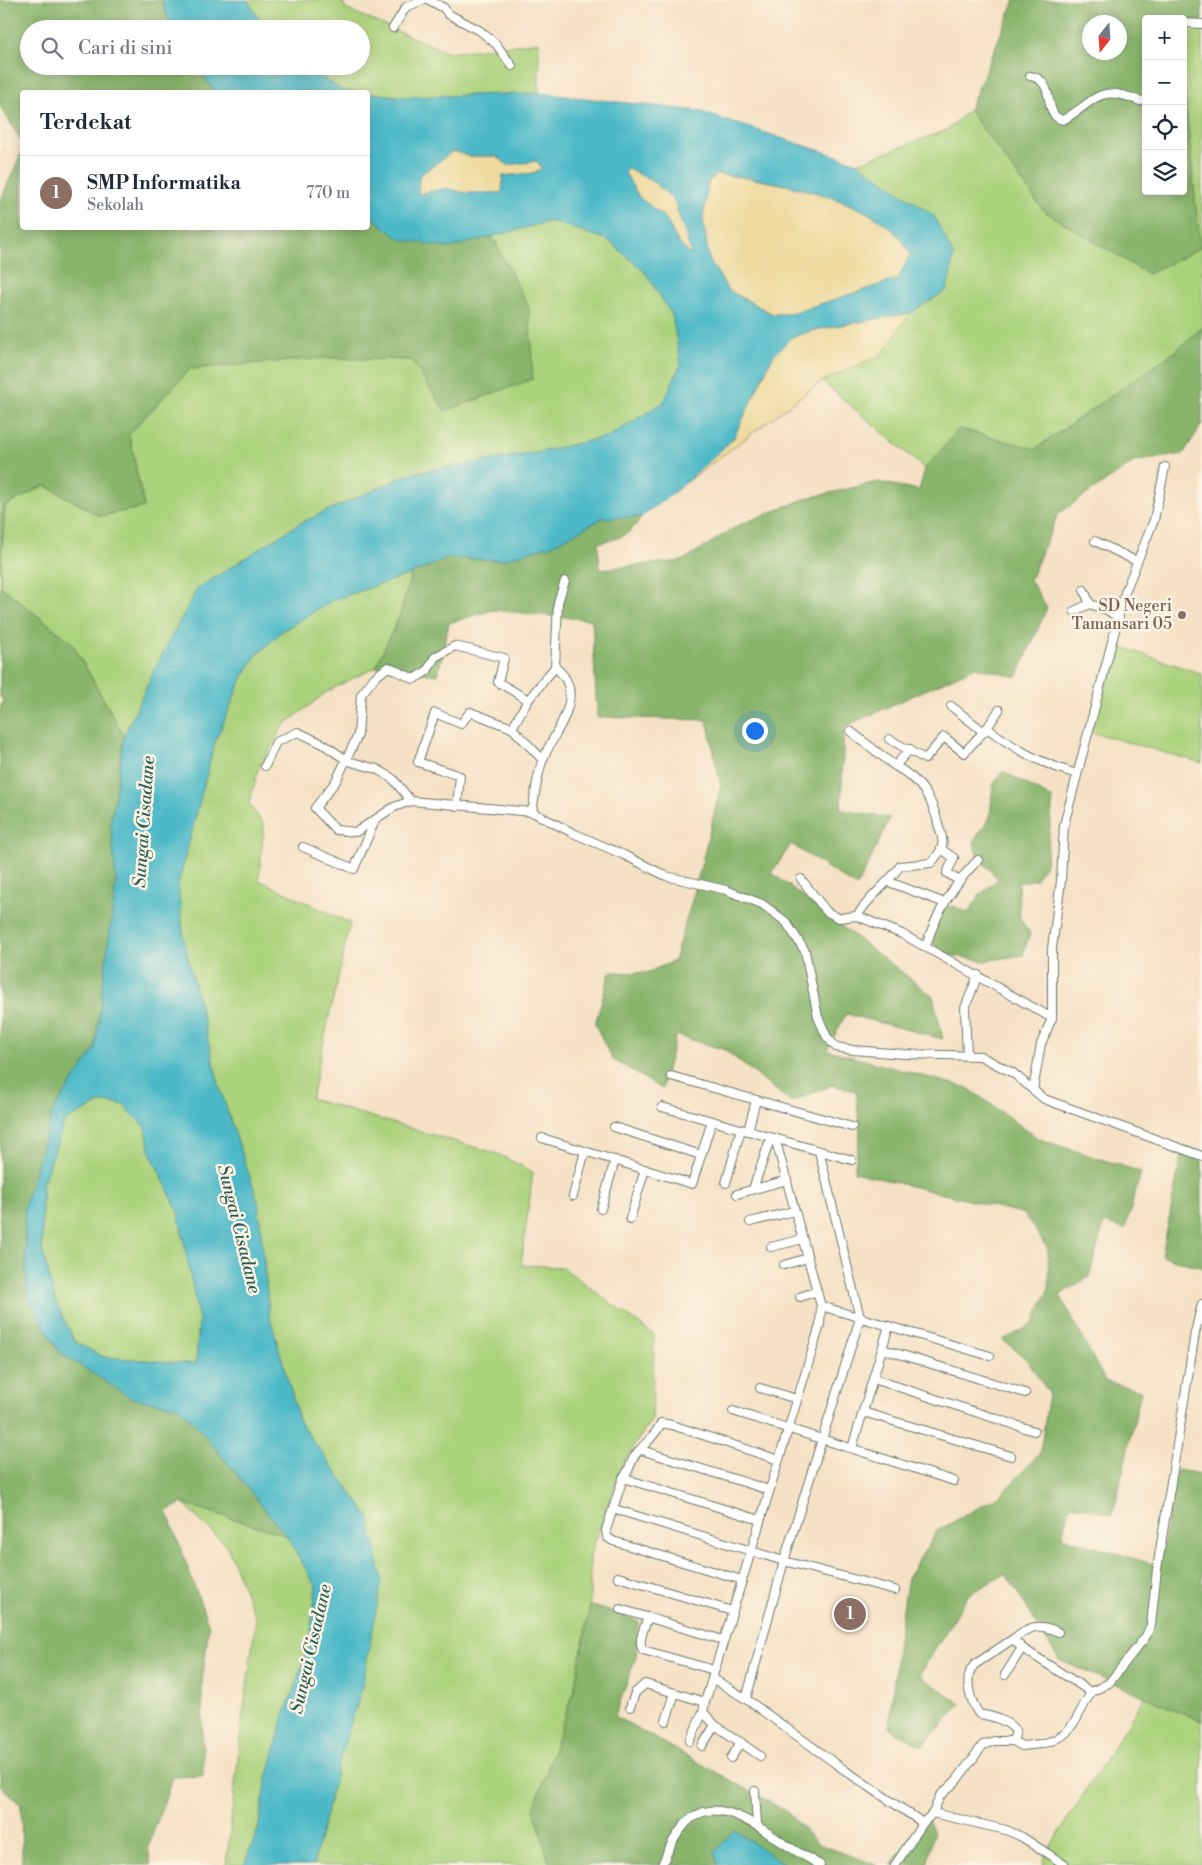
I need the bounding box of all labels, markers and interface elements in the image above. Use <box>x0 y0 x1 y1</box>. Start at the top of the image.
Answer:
north arrow <box>1082 15 1127 60</box>
map controls <box>1142 15 1187 195</box>
button: + <box>1142 15 1187 60</box>
search box <box>20 20 370 75</box>
icon: search <box>38 34 66 62</box>
text: Cari di sini <box>78 36 173 60</box>
button: − <box>1142 60 1187 105</box>
button: locate <box>1142 105 1187 150</box>
text: Terdekat <box>40 110 131 136</box>
button: layers <box>1142 150 1187 195</box>
text: SMP Informatika <box>87 171 241 195</box>
text: 1 <box>52 183 60 203</box>
text: 770 m <box>306 183 350 203</box>
text: Sekolah <box>87 195 144 215</box>
place label: SD Negeri Tamansari 05 <box>1072 596 1172 634</box>
marker: SD Negeri Tamansari 05 <box>1176 609 1188 621</box>
your location <box>742 718 768 744</box>
water label: Sungai Cisadane <box>128 755 160 889</box>
water label: Sungai Cisadane <box>212 1162 266 1296</box>
water label: Sungai Cisadane <box>285 1581 337 1716</box>
pin: 1 <box>834 1595 866 1633</box>

